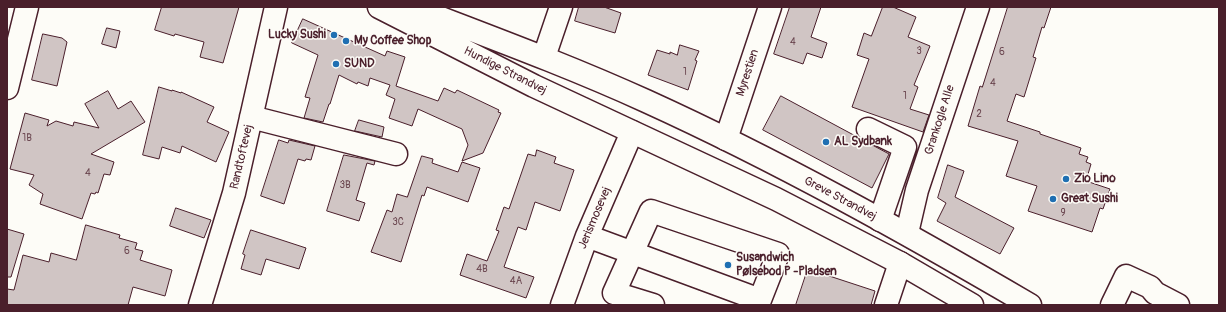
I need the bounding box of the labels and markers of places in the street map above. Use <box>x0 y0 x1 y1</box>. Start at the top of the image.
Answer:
place label: Lucky Sushi <box>268 28 326 42</box>
marker: Lucky Sushi <box>329 30 339 40</box>
place label: My Coffee Shop <box>354 34 431 48</box>
marker: My Coffee Shop <box>341 36 351 46</box>
place label: SUND <box>344 57 375 71</box>
marker: SUND <box>331 59 341 69</box>
place label: AL Sydbank <box>834 135 892 149</box>
marker: AL Sydbank <box>821 137 831 147</box>
place label: Zio Lino <box>1074 172 1116 186</box>
marker: Zio Lino <box>1061 174 1071 184</box>
place label: Great Sushi <box>1061 192 1118 206</box>
marker: Great Sushi <box>1048 194 1058 204</box>
place label: Susandwich Pølsebod P -Pladsen <box>736 251 837 279</box>
marker: Susandwich Pølsebod P -Pladsen <box>723 260 733 270</box>

